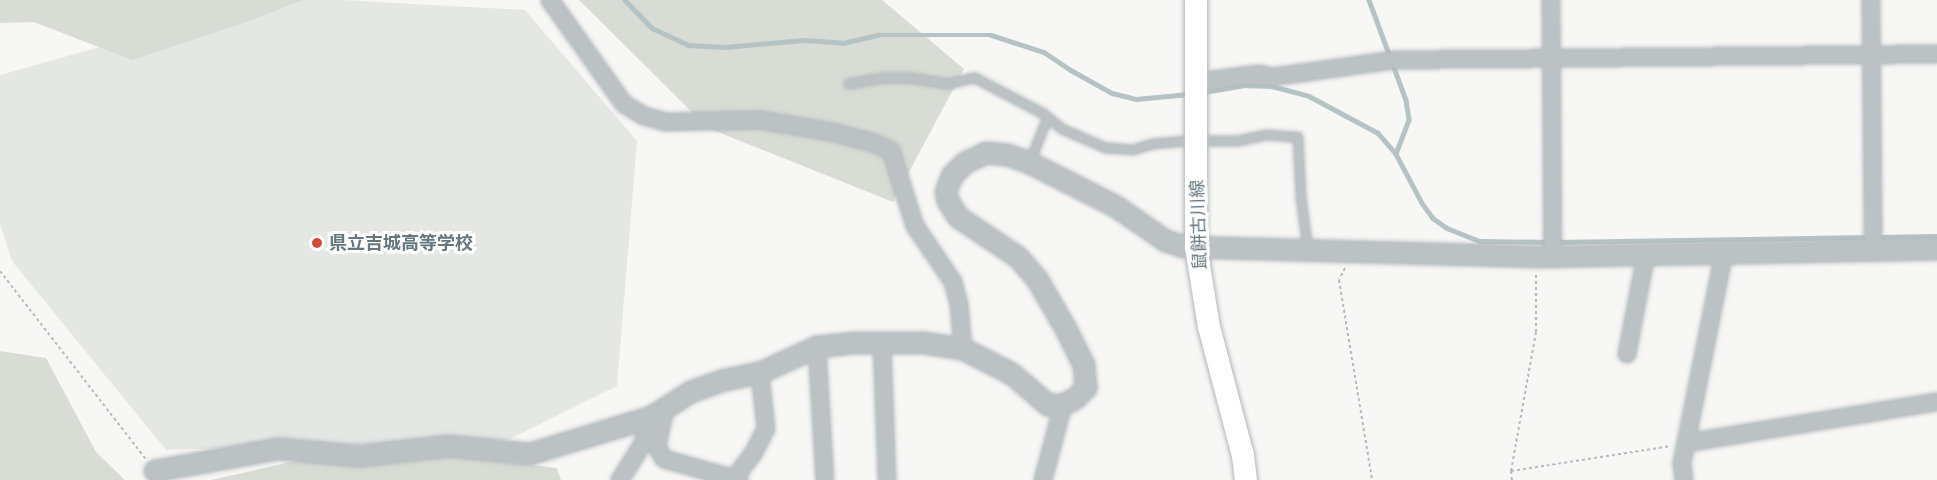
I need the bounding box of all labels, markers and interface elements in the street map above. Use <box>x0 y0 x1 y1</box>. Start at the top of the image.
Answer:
street label: 鼠餅古川線 <box>1187 180 1211 270</box>
place label: 県立吉城高等学校 <box>329 232 473 254</box>
marker: 県立吉城高等学校 <box>310 236 324 250</box>

